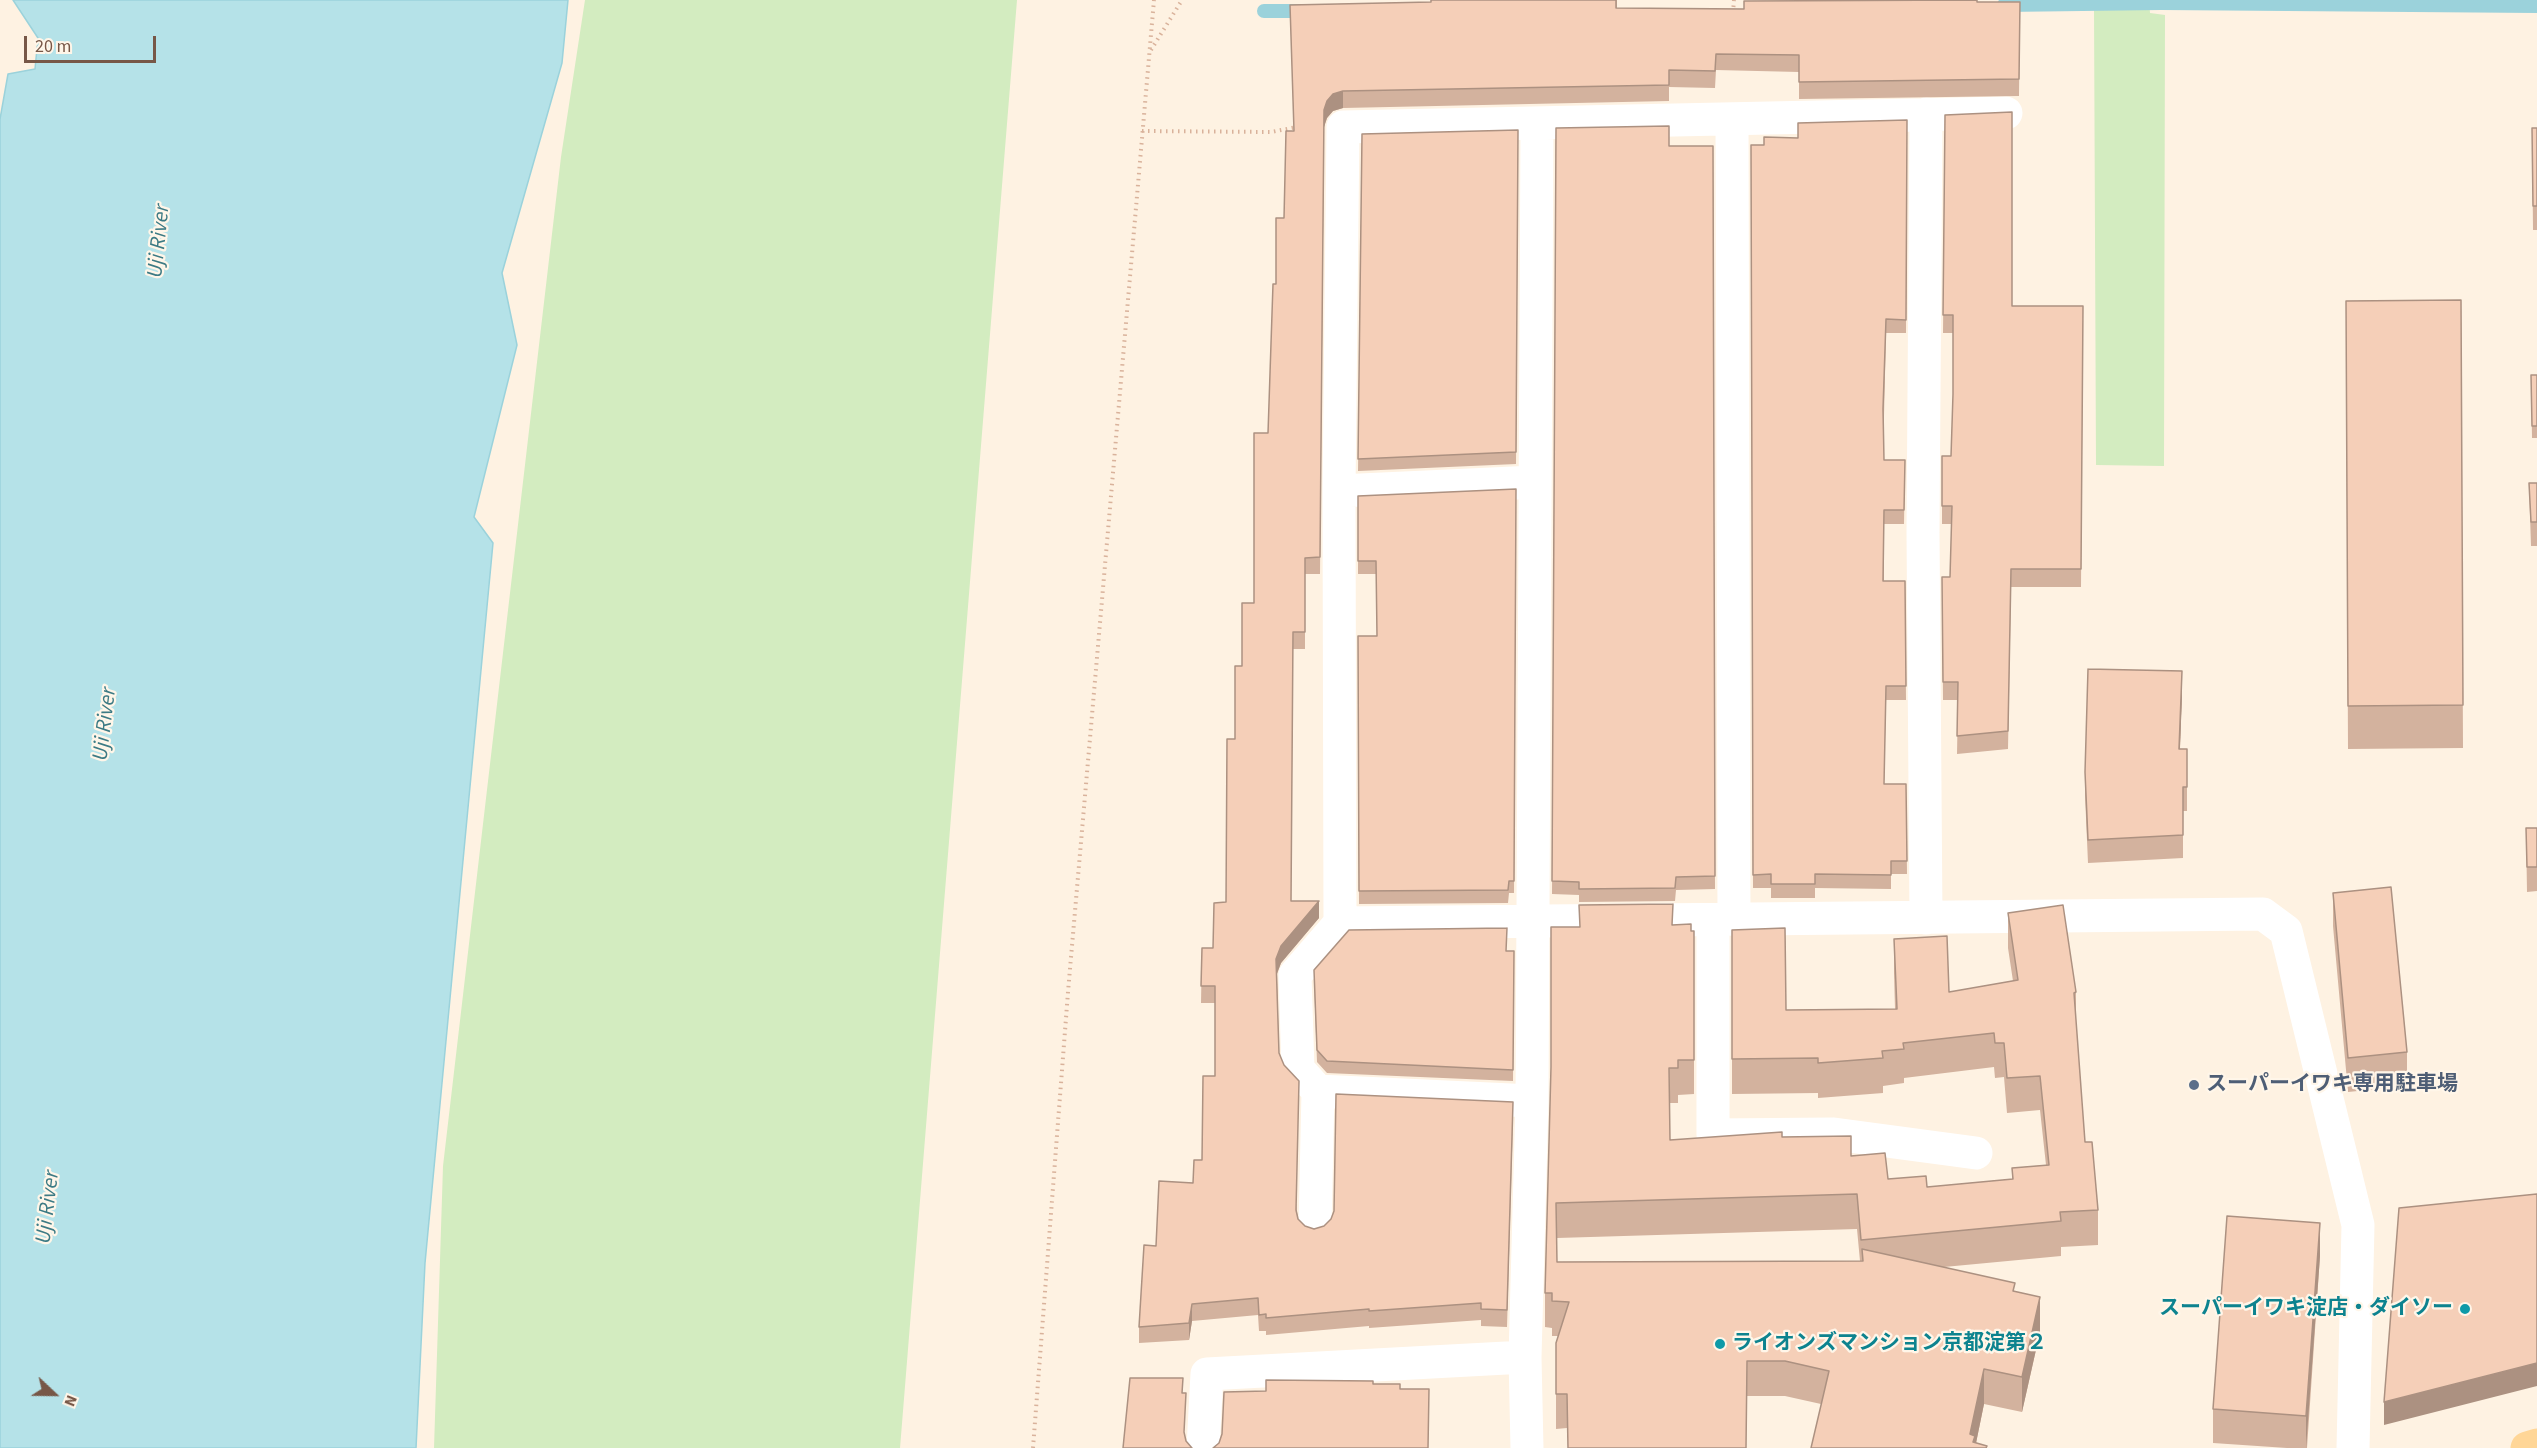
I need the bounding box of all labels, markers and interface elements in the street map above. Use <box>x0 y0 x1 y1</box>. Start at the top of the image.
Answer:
scale bar <box>27 24 159 62</box>
text: 20 m <box>35 34 71 59</box>
water label: Uji River <box>143 203 177 279</box>
water label: Uji River <box>88 686 124 762</box>
place label: スーパーイワキ専用駐車場 <box>2206 1072 2458 1098</box>
marker: スーパーイワキ専用駐車場 <box>2187 1078 2201 1092</box>
water label: Uji River <box>31 1169 67 1245</box>
place label: スーパーイワキ淀店・ダイソー <box>2159 1296 2453 1322</box>
marker: スーパーイワキ淀店・ダイソー <box>2458 1302 2472 1316</box>
place label: ライオンズマンション京都淀第２ <box>1732 1331 2047 1357</box>
marker: ライオンズマンション京都淀第２ <box>1713 1337 1727 1351</box>
north arrow <box>24 1364 84 1424</box>
text: N <box>59 1392 83 1410</box>

